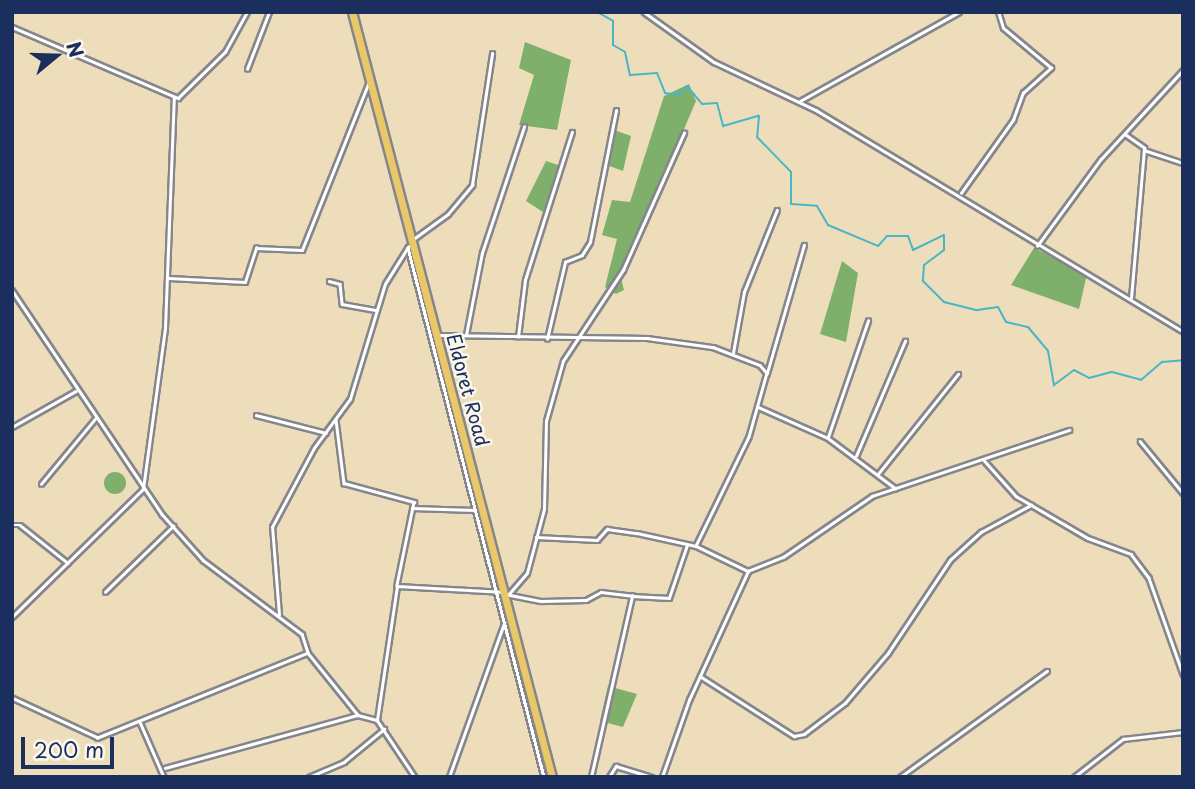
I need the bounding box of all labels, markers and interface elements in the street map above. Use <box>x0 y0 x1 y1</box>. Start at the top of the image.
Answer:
north arrow <box>21 21 91 91</box>
text: N <box>60 37 92 61</box>
street label: Eldoret Road <box>442 331 494 449</box>
scale bar <box>24 722 117 766</box>
text: 200 m <box>34 733 104 765</box>

